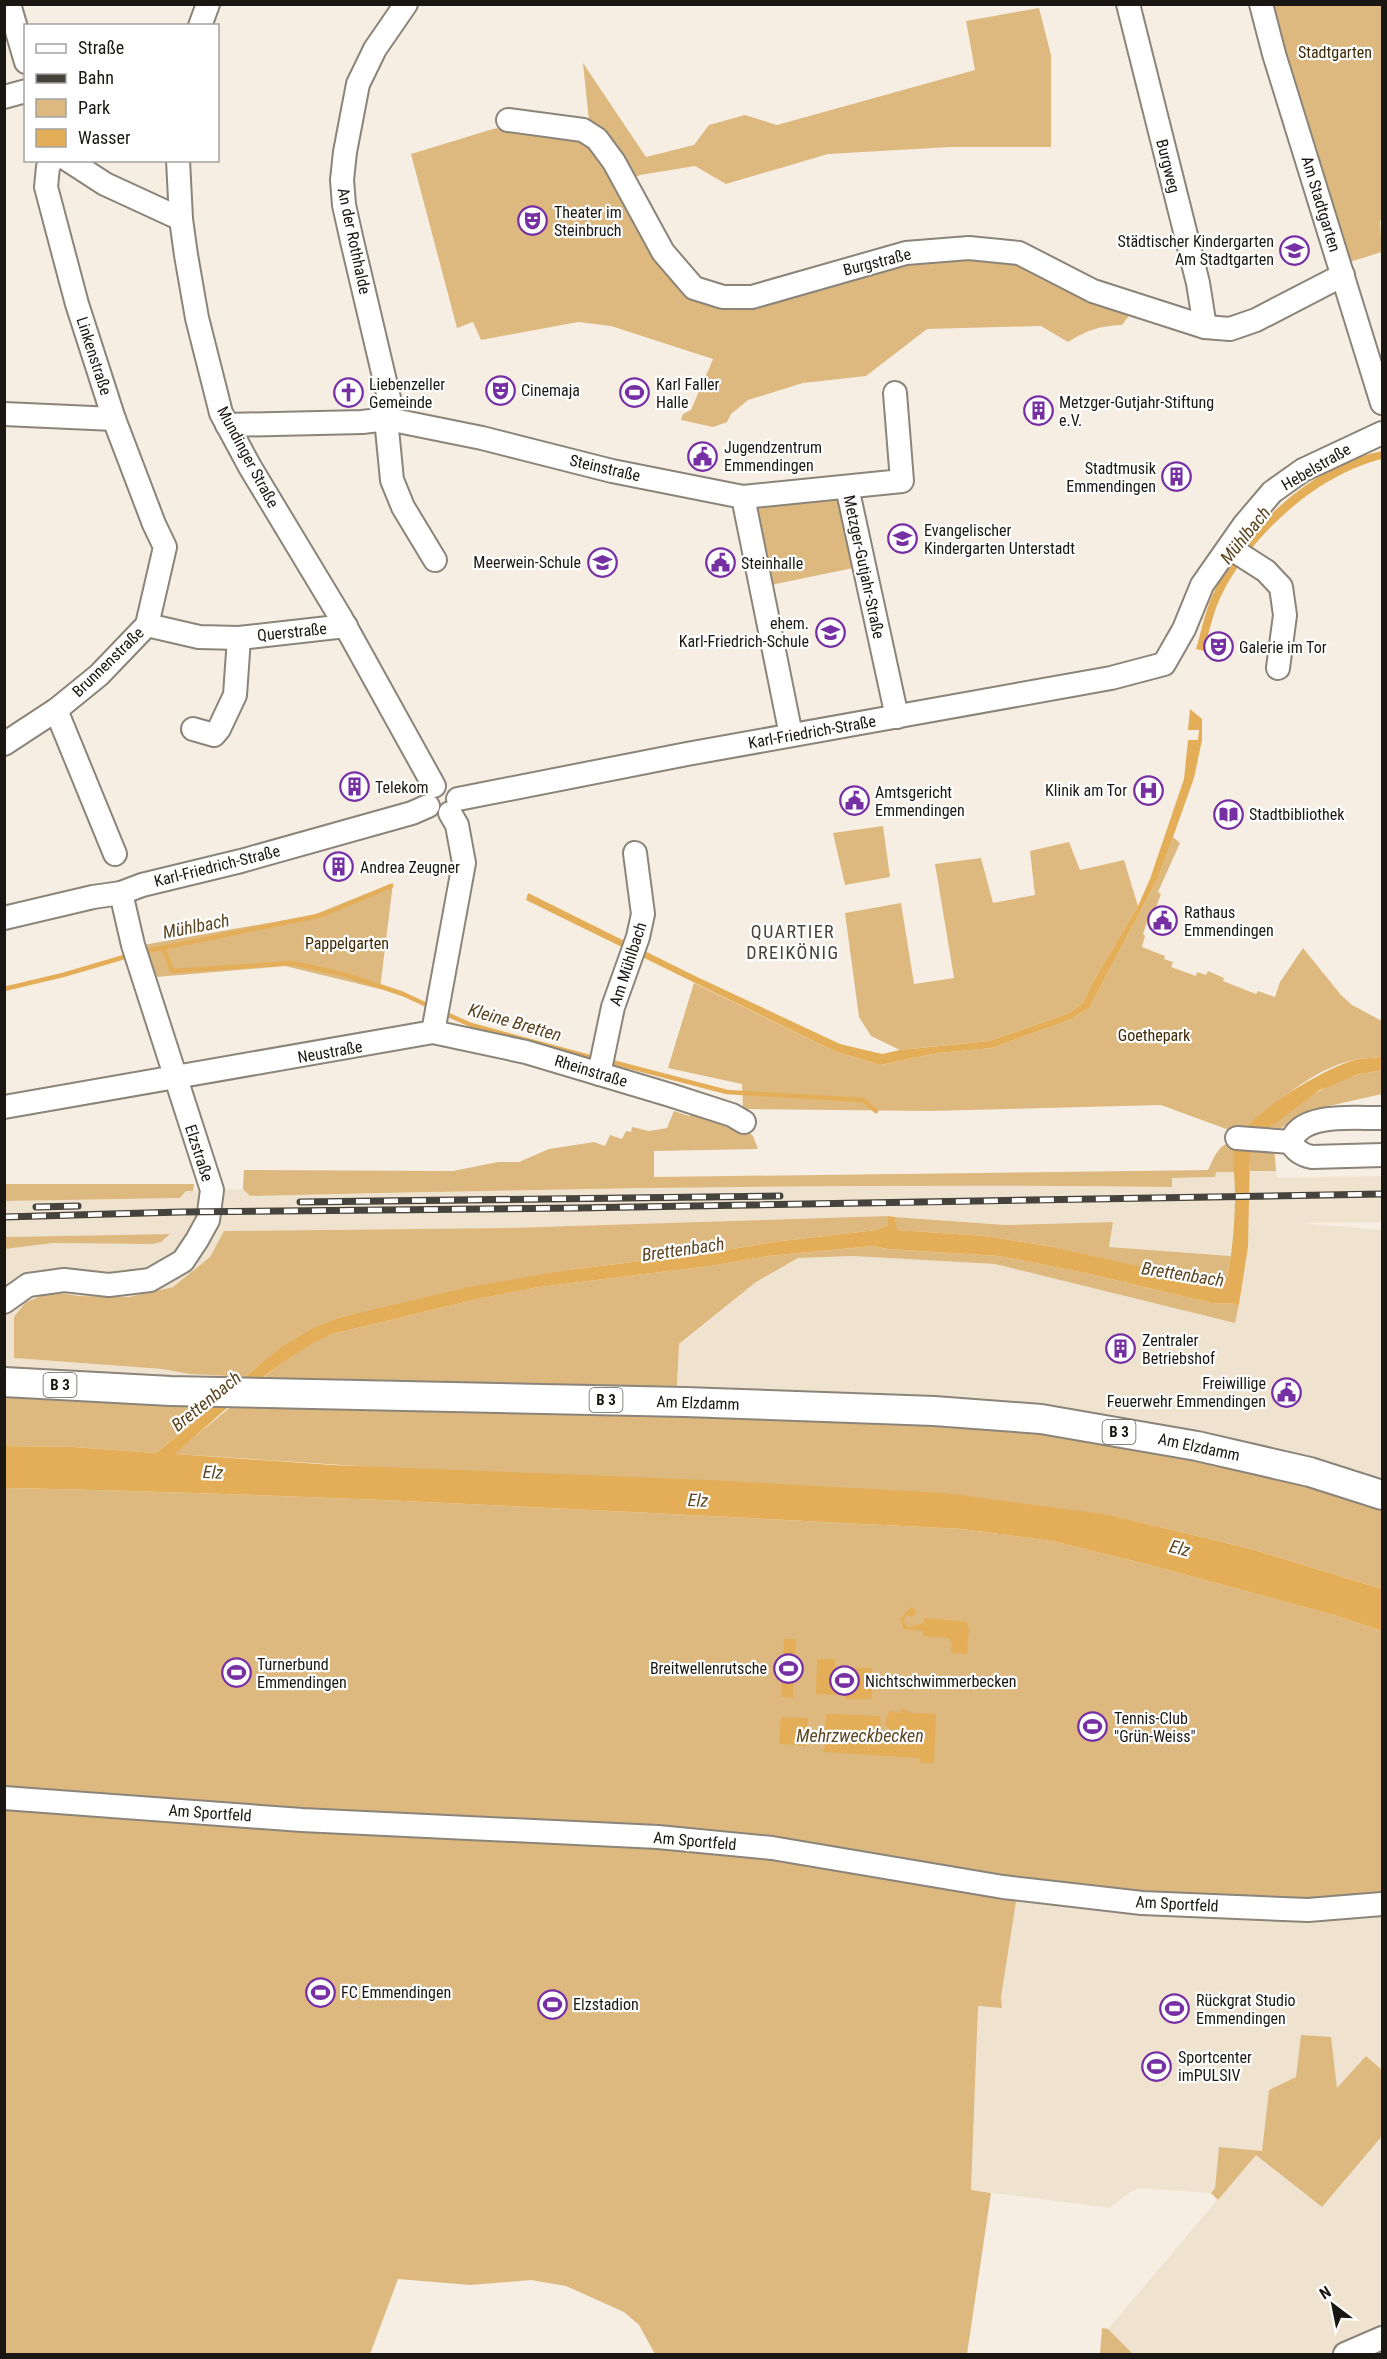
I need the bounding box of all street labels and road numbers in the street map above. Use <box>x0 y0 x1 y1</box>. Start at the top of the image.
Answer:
street label: Burgweg <box>1152 137 1184 195</box>
street label: Am Stadtgarten <box>1297 154 1345 254</box>
street label: An der Rothhalde <box>333 186 375 296</box>
street label: Burgstraße <box>841 244 913 280</box>
street label: Linkenstraße <box>72 314 116 398</box>
street label: Mundinger Straße <box>213 403 283 511</box>
street label: Hebelstraße <box>1278 440 1354 494</box>
street label: Steinstraße <box>568 451 642 485</box>
street label: Metzger-Gutjahr-Straße <box>839 493 889 641</box>
street label: Querstraße <box>256 619 328 645</box>
street label: Brunnenstraße <box>68 623 148 701</box>
street label: Karl-Friedrich-Straße <box>747 711 877 753</box>
street label: Karl-Friedrich-Straße <box>152 841 282 891</box>
street label: Am Mühlbach <box>606 920 650 1008</box>
street label: Neustraße <box>296 1037 364 1067</box>
street label: Rheinstraße <box>552 1051 630 1091</box>
street label: Elzstraße <box>181 1122 217 1184</box>
road number: B 3 <box>44 1373 76 1397</box>
road number: B 3 <box>590 1388 622 1412</box>
street label: Am Elzdamm <box>656 1392 740 1414</box>
road number: B 3 <box>1102 1420 1136 1444</box>
street label: Am Elzdamm <box>1156 1429 1242 1465</box>
street label: Am Sportfeld <box>168 1801 252 1825</box>
street label: Am Sportfeld <box>653 1828 737 1854</box>
street label: Am Sportfeld <box>1135 1892 1219 1916</box>

